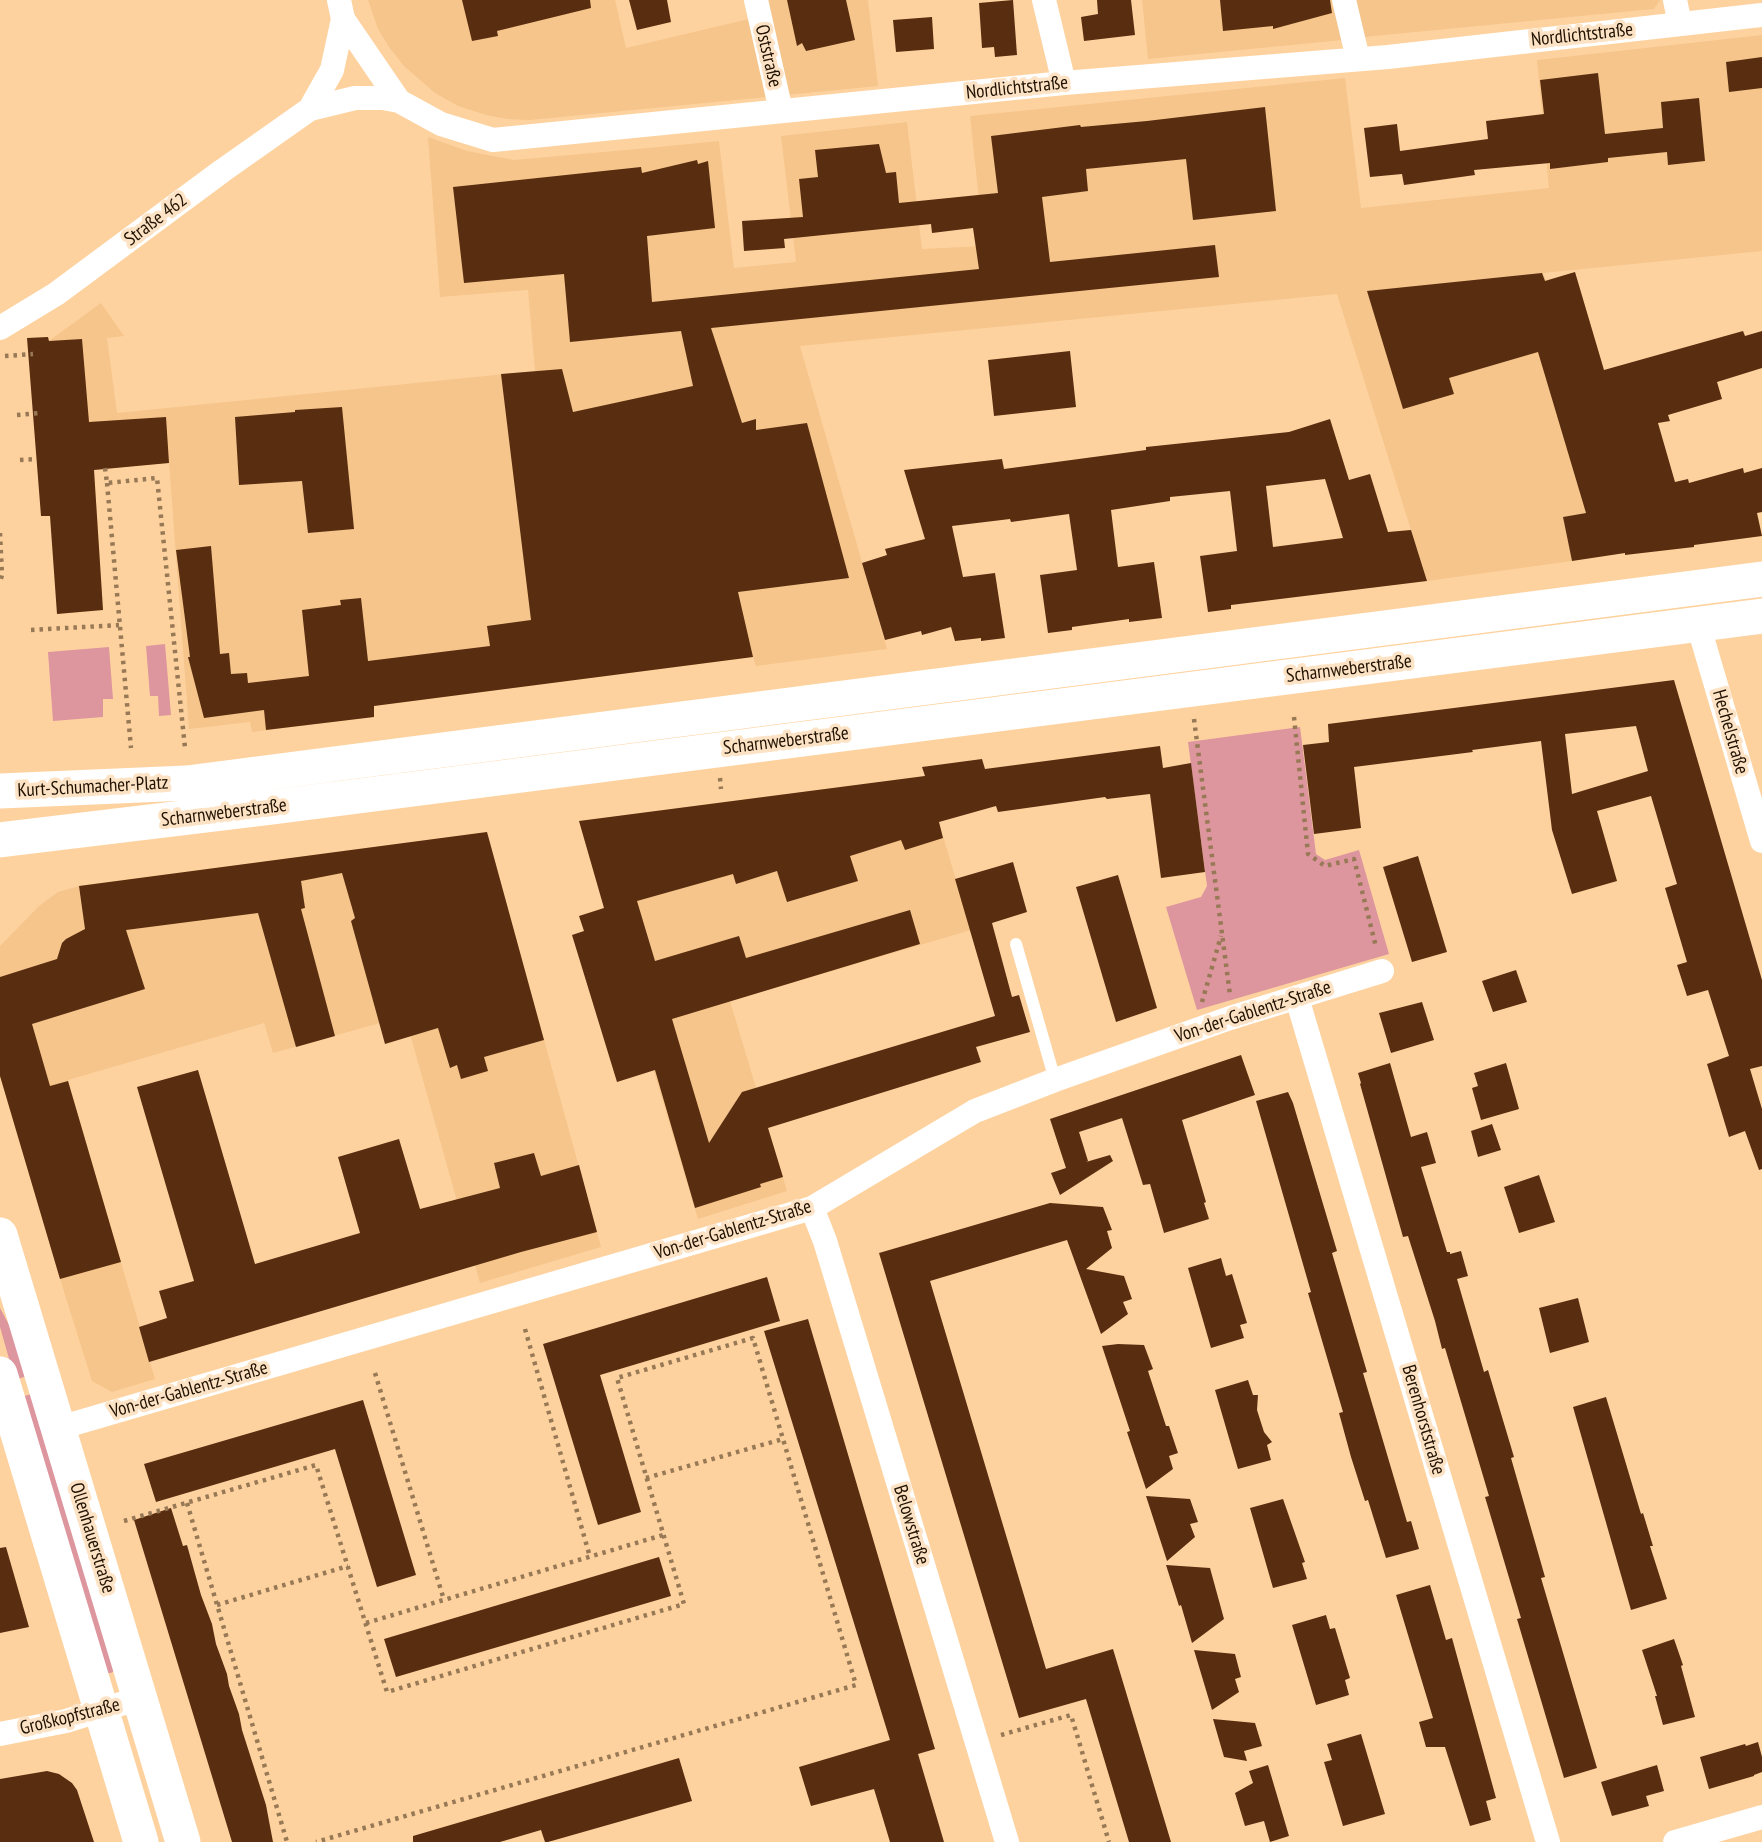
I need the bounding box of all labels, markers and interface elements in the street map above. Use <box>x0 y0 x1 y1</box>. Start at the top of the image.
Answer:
street label: Nordlichtstraße <box>1530 18 1634 52</box>
street label: Oststraße <box>750 22 786 90</box>
street label: Nordlichtstraße <box>965 71 1069 105</box>
street label: Straße 462 <box>120 189 192 251</box>
street label: Scharnweberstraße <box>1285 650 1413 688</box>
street label: Hechelstraße <box>1707 687 1753 777</box>
street label: Scharnweberstraße <box>722 722 850 760</box>
street label: Kurt-Schumacher-Platz <box>17 772 169 802</box>
street label: Scharnweberstraße <box>160 794 288 832</box>
street label: Von-der-Gablentz-Straße <box>1172 976 1334 1048</box>
street label: Von-der-Gablentz-Straße <box>652 1195 814 1265</box>
street label: Von-der-Gablentz-Straße <box>108 1357 270 1423</box>
street label: Berenhorststraße <box>1396 1362 1450 1478</box>
street label: Ollenhauerstraße <box>64 1480 120 1596</box>
street label: Belowstraße <box>888 1482 934 1568</box>
street label: Großkopfstraße <box>18 1694 122 1740</box>

